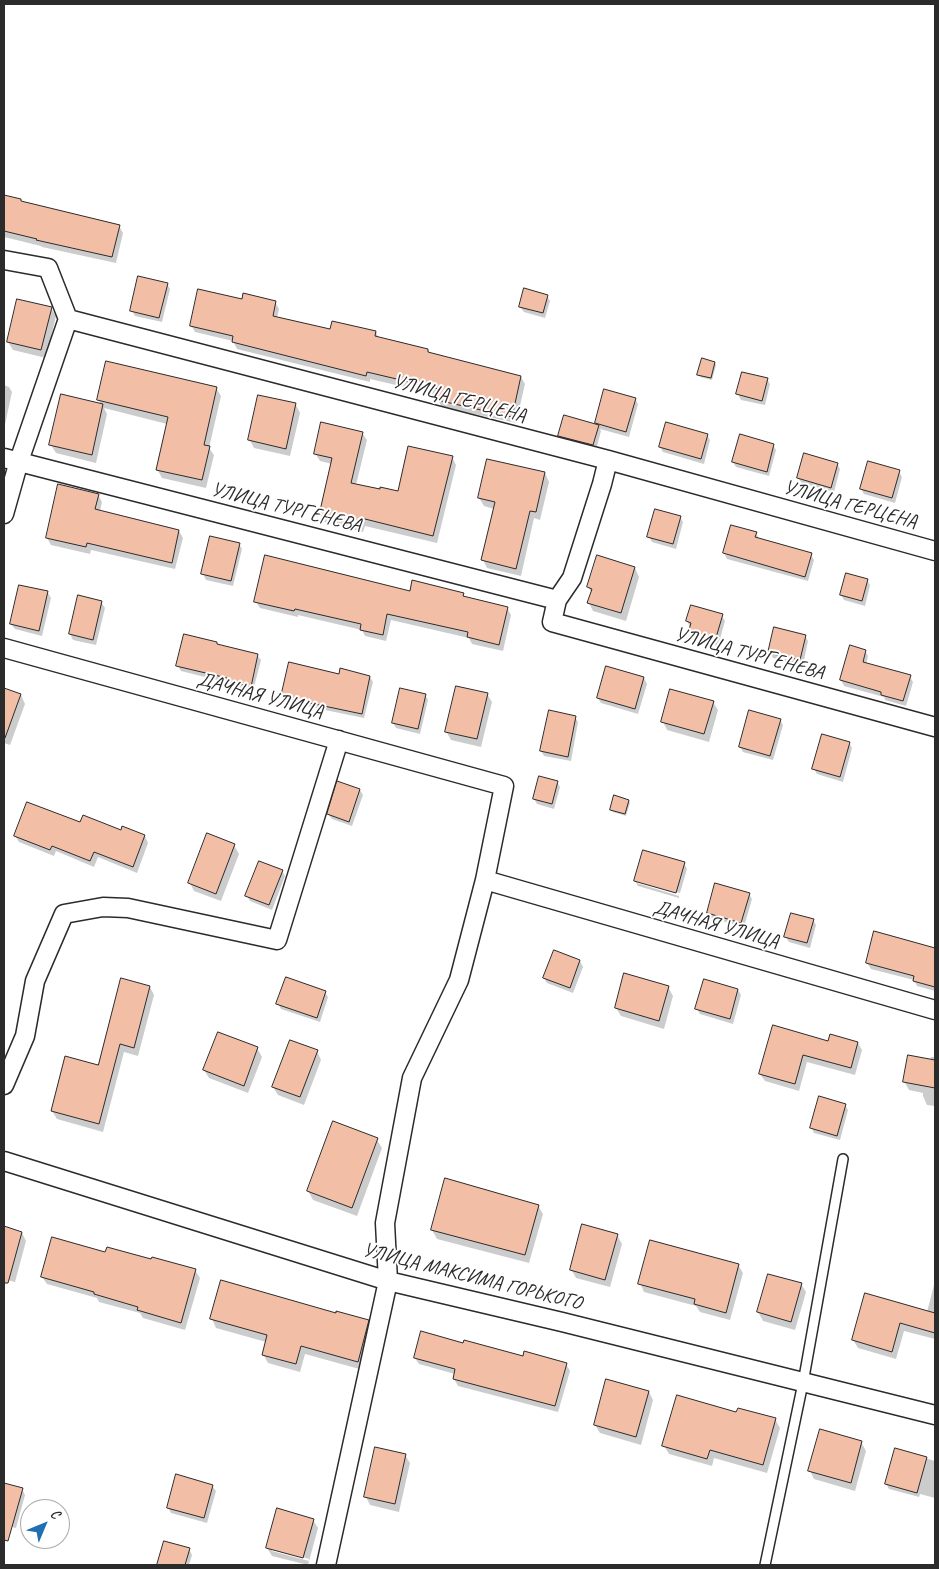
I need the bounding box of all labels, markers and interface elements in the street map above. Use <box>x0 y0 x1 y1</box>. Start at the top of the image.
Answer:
street label: УЛИЦА ГЕРЦЕНА <box>390 370 528 428</box>
street label: УЛИЦА ГЕРЦЕНА <box>781 476 919 534</box>
street label: УЛИЦА ТУРГЕНЕВА <box>209 478 363 538</box>
street label: УЛИЦА ТУРГЕНЕВА <box>672 623 826 685</box>
street label: ДАЧНАЯ УЛИЦА <box>194 668 326 724</box>
street label: ДАЧНАЯ УЛИЦА <box>651 896 781 954</box>
street label: УЛИЦА МАКСИМА ГОРЬКОГО <box>360 1238 584 1316</box>
north arrow <box>20 1499 70 1549</box>
text: С <box>47 1505 64 1522</box>

